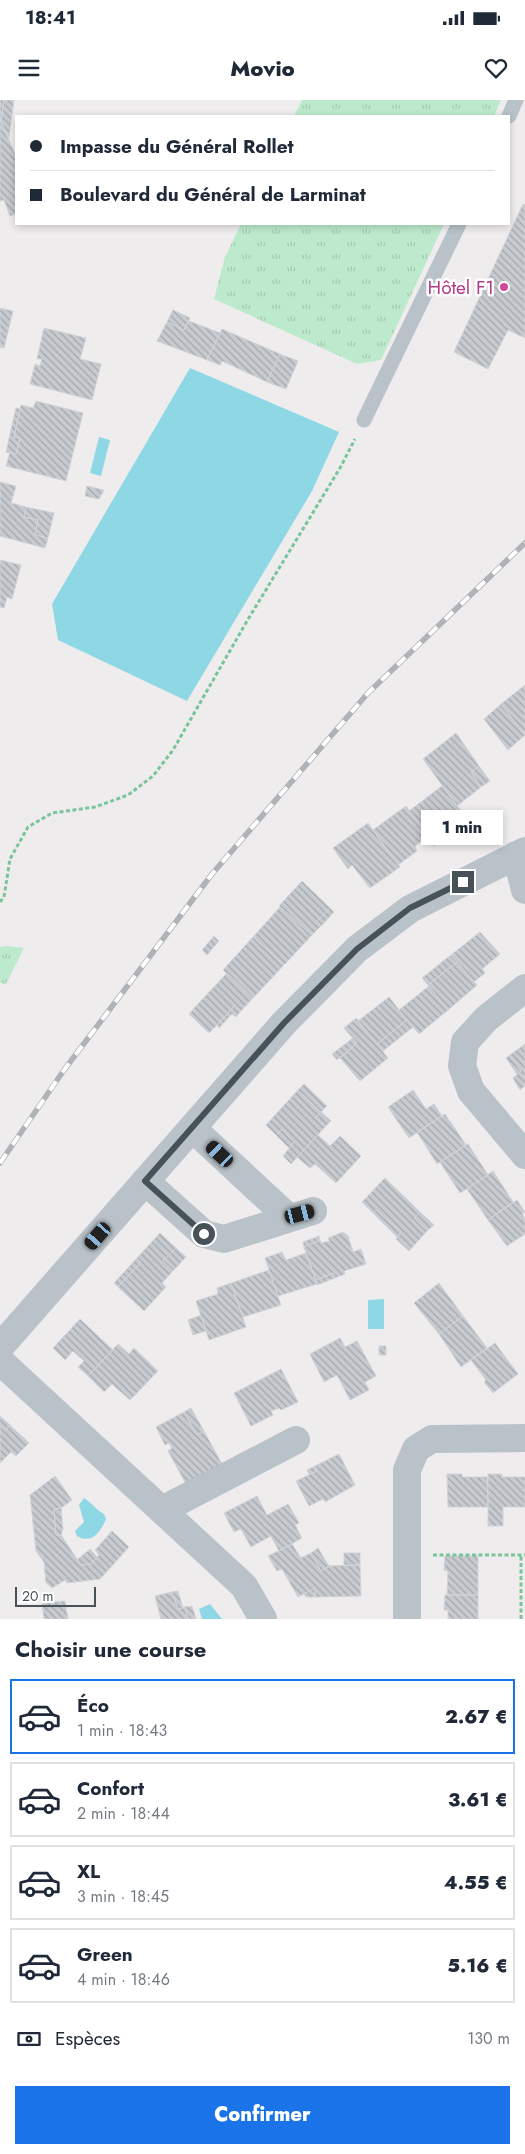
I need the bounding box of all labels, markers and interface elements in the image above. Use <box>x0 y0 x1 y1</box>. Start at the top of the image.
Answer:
text: 18:41 <box>25 4 76 31</box>
text: Movio <box>230 52 295 84</box>
icon: menu <box>15 54 43 82</box>
icon: heart <box>482 54 510 82</box>
text: Impasse du Général Rollet <box>60 133 294 160</box>
text: Boulevard du Général de Larminat <box>60 181 366 208</box>
place label: Hôtel F1 <box>428 274 494 301</box>
marker: Hôtel F1 <box>498 281 510 293</box>
callout: 1 min <box>422 810 504 844</box>
text: 1 min <box>442 816 482 839</box>
route end <box>452 871 474 893</box>
car <box>203 1138 236 1170</box>
car <box>283 1203 316 1225</box>
car <box>82 1220 113 1252</box>
route start <box>193 1223 215 1245</box>
scale bar <box>15 1584 96 1607</box>
text: 20 m <box>22 1586 54 1606</box>
text: Choisir une course <box>15 1633 206 1665</box>
text: Éco <box>77 1692 109 1719</box>
icon: car <box>17 1694 62 1739</box>
text: 2.67 € <box>445 1703 508 1730</box>
text: 1 min · 18:43 <box>77 1719 167 1742</box>
text: Confort <box>77 1775 144 1802</box>
icon: car <box>17 1777 62 1822</box>
text: 3.61 € <box>448 1786 508 1813</box>
text: 2 min · 18:44 <box>77 1802 170 1825</box>
text: XL <box>77 1858 100 1885</box>
icon: car <box>17 1860 62 1905</box>
text: 4.55 € <box>444 1869 508 1896</box>
text: 3 min · 18:45 <box>77 1885 169 1908</box>
text: Green <box>77 1941 133 1968</box>
icon: car <box>17 1943 62 1988</box>
text: 5.16 € <box>447 1952 508 1979</box>
text: 4 min · 18:46 <box>77 1968 170 1991</box>
icon: cash <box>15 2025 43 2053</box>
text: Espèces <box>55 2025 120 2052</box>
text: 130 m <box>467 2027 510 2050</box>
button: Confirmer <box>15 2086 510 2144</box>

